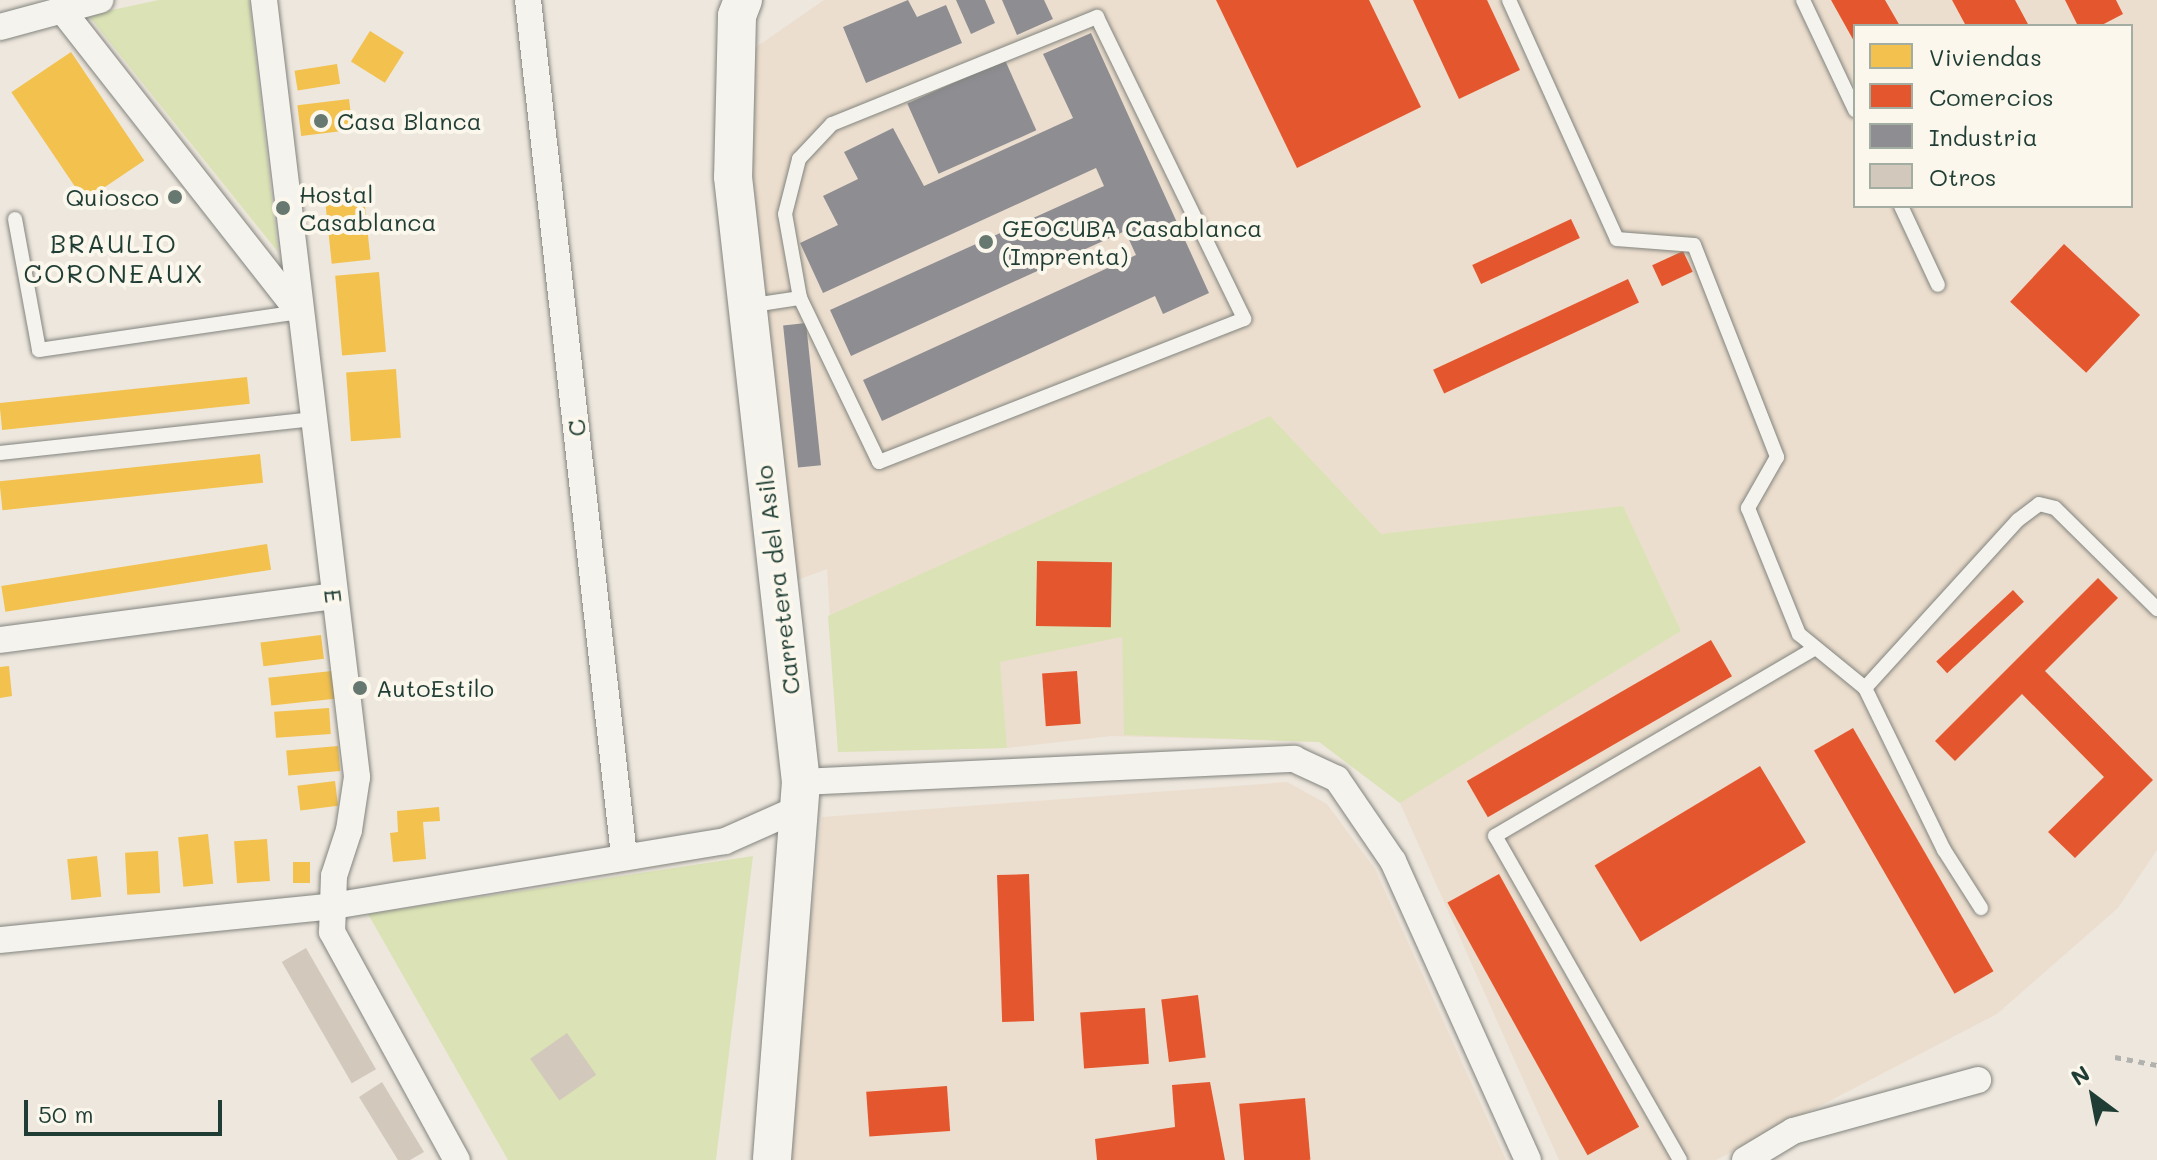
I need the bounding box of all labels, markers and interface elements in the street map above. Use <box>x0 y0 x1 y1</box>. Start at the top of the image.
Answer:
legend <box>1853 24 2133 208</box>
text: Viviendas <box>1929 41 2042 72</box>
text: Comercios <box>1929 81 2054 112</box>
place label: Casa Blanca <box>337 107 482 135</box>
marker: Casa Blanca <box>312 112 330 130</box>
text: Industria <box>1929 121 2038 152</box>
text: Otros <box>1929 161 1997 192</box>
place label: Hostal Casablanca <box>299 180 436 236</box>
place label: Quiosco <box>66 183 159 211</box>
marker: Quiosco <box>166 188 184 206</box>
marker: Hostal Casablanca <box>274 199 292 217</box>
place label: GEOCUBA Casablanca (Imprenta) <box>1002 214 1262 270</box>
district label: BRAULIO CORONEAUX <box>23 228 205 290</box>
marker: GEOCUBA Casablanca (Imprenta) <box>977 233 995 251</box>
street label: C <box>561 418 591 438</box>
street label: Carretera del Asilo <box>749 464 805 696</box>
street label: E <box>319 587 349 605</box>
place label: AutoEstilo <box>376 674 494 702</box>
marker: AutoEstilo <box>351 679 369 697</box>
north arrow <box>2053 1056 2133 1136</box>
text: N <box>2065 1059 2095 1092</box>
scale bar <box>28 1084 226 1134</box>
text: 50 m <box>38 1098 94 1129</box>

